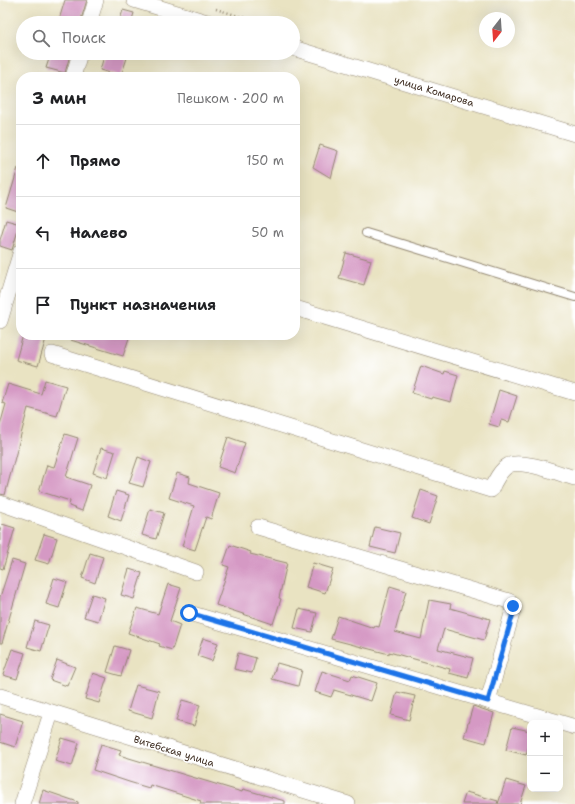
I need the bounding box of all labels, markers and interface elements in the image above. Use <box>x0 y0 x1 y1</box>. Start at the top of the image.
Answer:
north arrow <box>479 12 515 48</box>
search box <box>16 16 300 60</box>
icon: search <box>30 27 52 49</box>
text: Поиск <box>62 28 106 48</box>
street label: улица Комарова <box>392 73 476 110</box>
text: 3 мин <box>32 87 87 109</box>
text: Пешком · 200 m <box>177 90 284 107</box>
icon: ahead <box>32 150 54 172</box>
text: Прямо <box>70 151 120 171</box>
text: 150 m <box>246 152 284 169</box>
icon: left <box>32 222 54 244</box>
text: Налево <box>70 223 128 243</box>
text: 50 m <box>251 224 284 241</box>
icon: arrive <box>32 294 54 316</box>
text: Пункт назначения <box>70 295 216 315</box>
route end <box>504 597 522 615</box>
route start <box>180 604 198 622</box>
map controls <box>527 720 563 792</box>
button: + <box>527 720 563 756</box>
street label: Витебская улица <box>132 733 217 770</box>
button: − <box>527 756 563 792</box>

